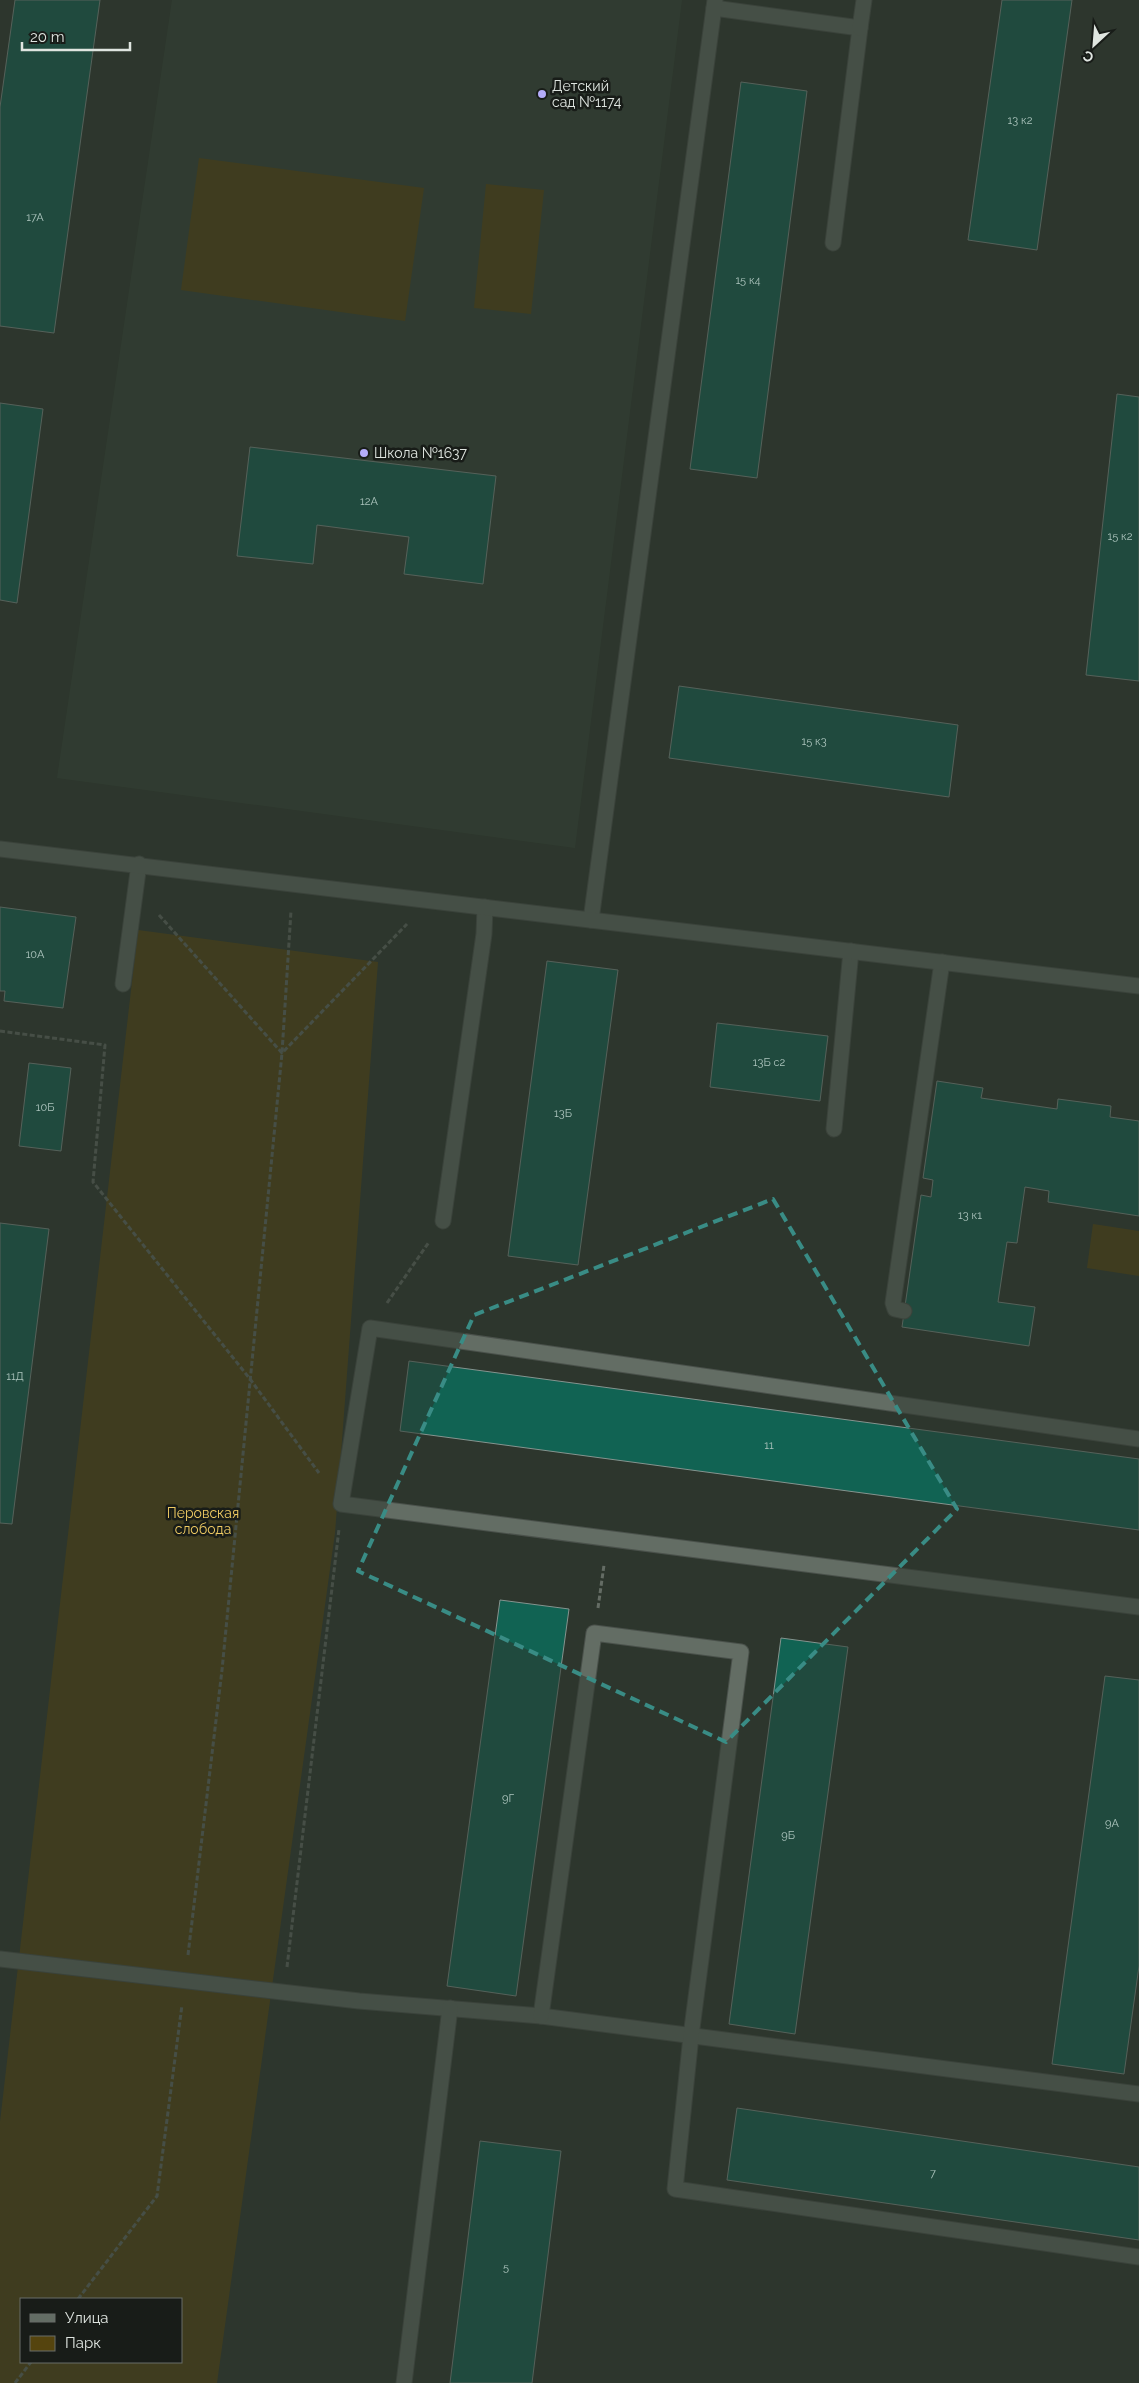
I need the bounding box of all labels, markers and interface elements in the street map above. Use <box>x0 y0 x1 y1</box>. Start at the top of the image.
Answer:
scale bar <box>22 20 130 52</box>
north arrow <box>1069 20 1119 70</box>
text: 20 m <box>30 28 65 46</box>
text: С <box>1080 47 1096 66</box>
place label: Детский сад №1174 <box>552 78 622 110</box>
marker: Детский сад №1174 <box>536 88 548 100</box>
house number: 13 к2 <box>1008 114 1033 127</box>
house number: 17А <box>26 211 44 224</box>
house number: 15 к4 <box>735 274 761 287</box>
place label: Школа №1637 <box>374 445 467 461</box>
marker: Школа №1637 <box>358 447 370 459</box>
house number: 12А <box>360 495 379 508</box>
house number: 15 к2 <box>1108 530 1133 543</box>
house number: 15 к3 <box>801 735 827 748</box>
house number: 10А <box>26 948 45 961</box>
house number: 13Б с2 <box>753 1056 785 1069</box>
house number: 10Б <box>36 1101 54 1114</box>
house number: 13Б <box>554 1107 572 1120</box>
house number: 13 к1 <box>958 1209 982 1222</box>
house number: 11Д <box>6 1370 24 1383</box>
house number: 11 <box>764 1439 774 1452</box>
park label: Перовская слобода <box>167 1505 239 1537</box>
house number: 9Г <box>502 1792 514 1805</box>
house number: 9А <box>1105 1817 1120 1830</box>
house number: 9Б <box>781 1829 795 1842</box>
house number: 7 <box>930 2167 936 2180</box>
house number: 5 <box>503 2261 509 2274</box>
legend <box>20 2298 182 2363</box>
text: Улица <box>65 2309 109 2327</box>
text: Парк <box>65 2334 101 2352</box>

